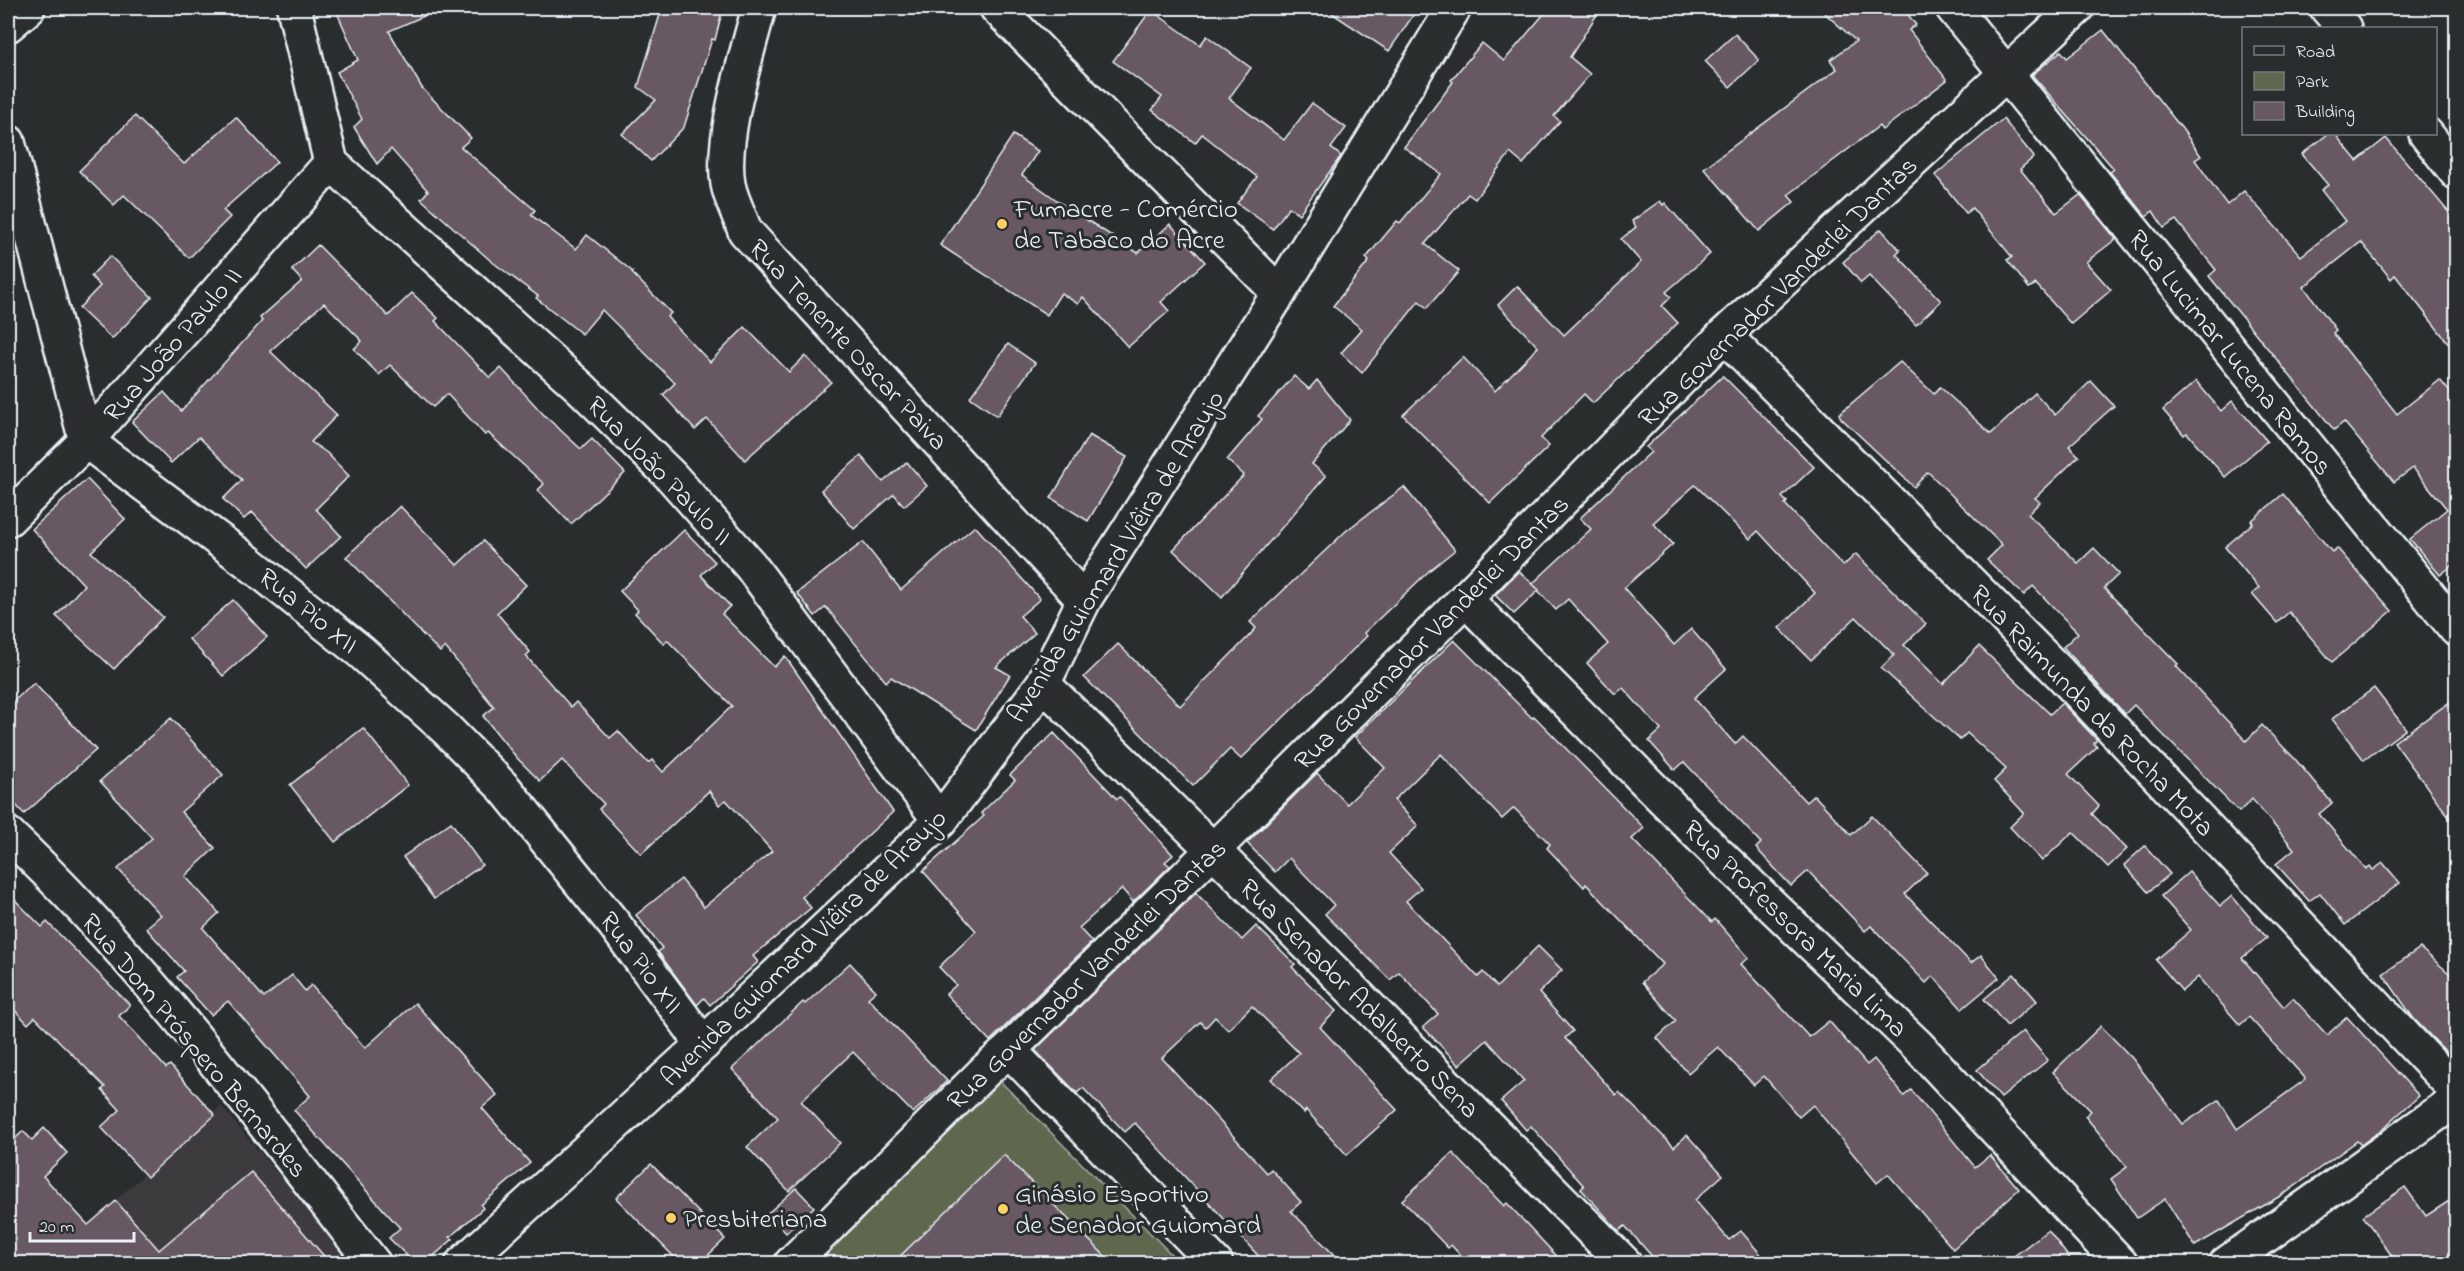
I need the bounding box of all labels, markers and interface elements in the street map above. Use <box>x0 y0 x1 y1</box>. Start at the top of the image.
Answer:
legend <box>2242 27 2437 135</box>
text: Road <box>2296 40 2335 66</box>
text: Park <box>2296 70 2329 96</box>
text: Building <box>2295 100 2355 127</box>
street label: Rua Governador Vanderlei Dantas <box>1630 148 1928 437</box>
place label: Fumacre - Comércio de Tabaco do Acre <box>1013 191 1238 261</box>
marker: Fumacre - Comércio de Tabaco do Acre <box>995 217 1009 231</box>
street label: Rua Lucimar Lucena Ramos <box>2117 222 2341 485</box>
street label: Rua Tenente Oscar Paiva <box>738 231 956 460</box>
street label: Rua João Paulo II <box>95 259 253 432</box>
street label: Avenida Guiomard Viêira de Araujo <box>998 383 1236 731</box>
street label: Rua João Paulo II <box>576 388 740 556</box>
street label: Rua Governador Vanderlei Dantas <box>1286 487 1580 781</box>
street label: Rua Pio XII <box>249 559 366 665</box>
street label: Rua Raimunda da Rocha Mota <box>1960 577 2223 847</box>
street label: Avenida Guiomard Viêira de Araujo <box>652 801 957 1097</box>
street label: Rua Professora Maria Lima <box>1673 812 1916 1048</box>
street label: Rua Governador Vanderlei Dantas <box>939 831 1237 1120</box>
street label: Rua Senador Adalberto Sena <box>1229 871 1487 1129</box>
street label: Rua Pio XII <box>588 904 692 1023</box>
street label: Rua Dom Próspero Bernardes <box>70 906 316 1188</box>
place label: Ginásio Esportivo de Senador Guiomard <box>1015 1176 1261 1246</box>
place label: Presbiteriana <box>683 1201 827 1240</box>
marker: Ginásio Esportivo de Senador Guiomard <box>996 1202 1010 1216</box>
scale bar <box>30 1205 134 1243</box>
marker: Presbiteriana <box>664 1211 678 1225</box>
text: 20 m <box>39 1215 74 1241</box>

